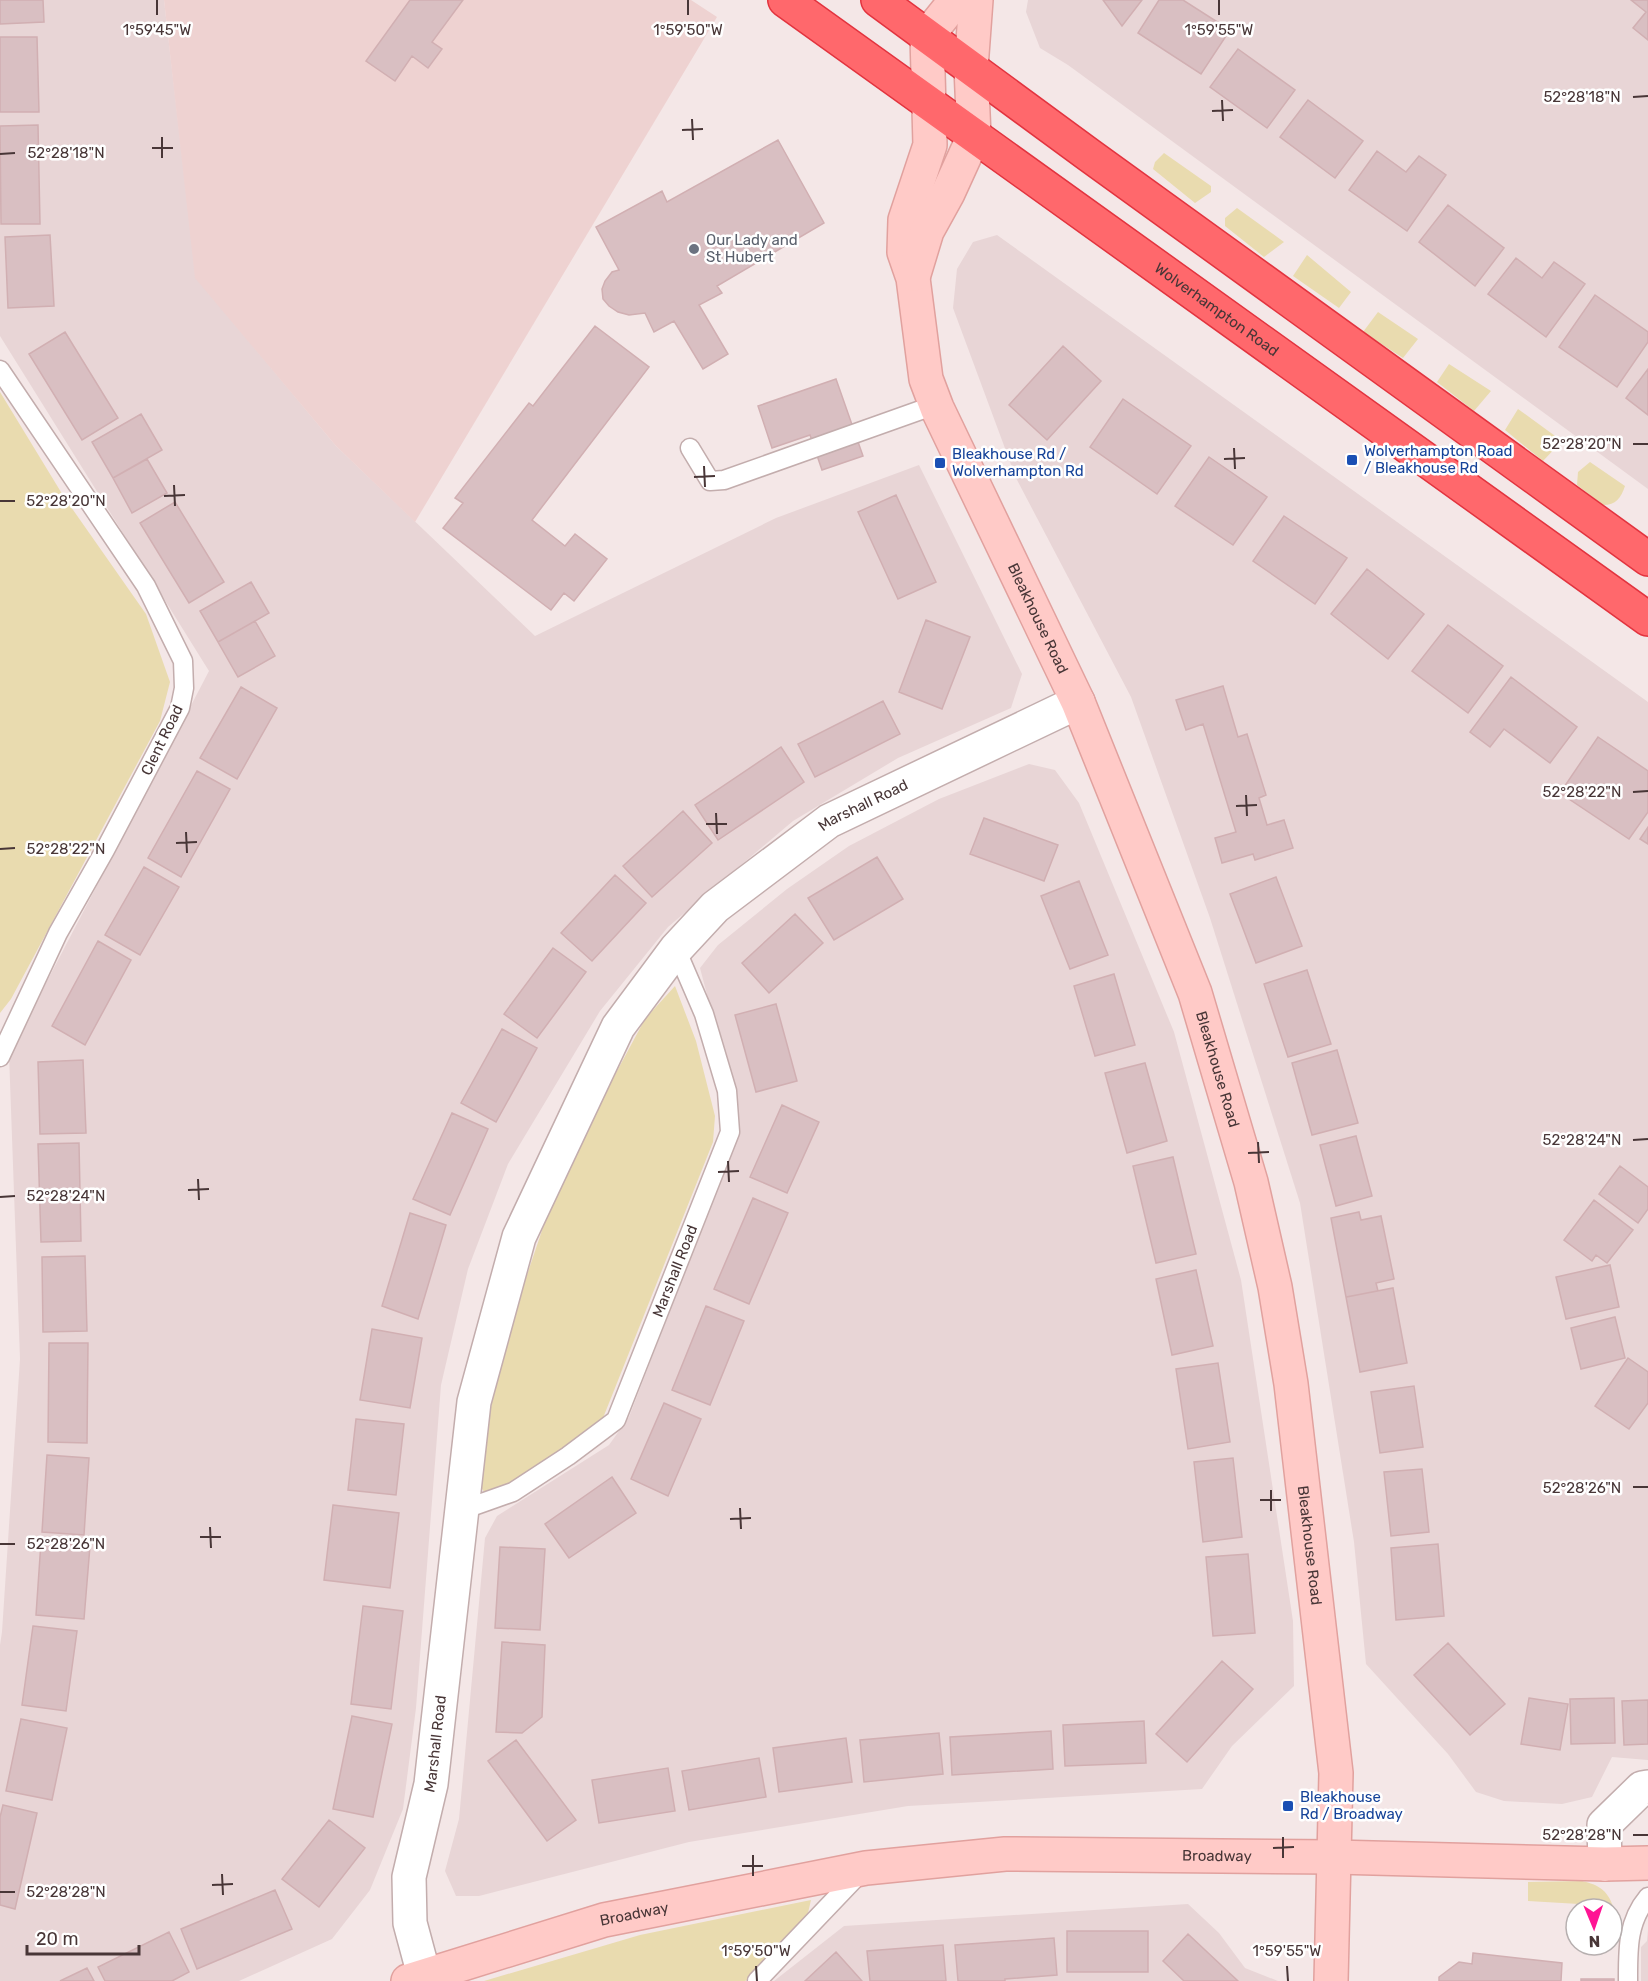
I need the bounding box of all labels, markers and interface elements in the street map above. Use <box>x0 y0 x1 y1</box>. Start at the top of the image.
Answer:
text: 1°59'45"W <box>123 21 191 39</box>
text: 1°59'50"W <box>653 21 723 39</box>
text: 1°59'55"W <box>1185 21 1253 39</box>
text: 52°28'18"N <box>1543 88 1621 106</box>
text: 52°28'18"N <box>27 144 105 162</box>
place label: Our Lady and St Hubert <box>706 231 798 266</box>
marker: Our Lady and St Hubert <box>687 242 701 256</box>
street label: Wolverhampton Road <box>1151 259 1282 360</box>
text: 52°28'20"N <box>1542 435 1622 453</box>
place label: Wolverhampton Road / Bleakhouse Rd <box>1364 442 1512 477</box>
place label: Bleakhouse Rd / Wolverhampton Rd <box>952 445 1084 480</box>
marker: Wolverhampton Road / Bleakhouse Rd <box>1345 453 1359 467</box>
marker: Bleakhouse Rd / Wolverhampton Rd <box>933 456 947 470</box>
text: 52°28'20"N <box>26 492 106 510</box>
street label: Bleakhouse Road <box>1004 560 1072 676</box>
street label: Clent Road <box>137 702 187 778</box>
street label: Marshall Road <box>815 776 911 835</box>
text: 52°28'22"N <box>1543 783 1621 801</box>
text: 52°28'22"N <box>27 840 105 858</box>
street label: Bleakhouse Road <box>1192 1009 1243 1130</box>
text: 52°28'24"N <box>1543 1131 1621 1149</box>
text: 52°28'24"N <box>27 1187 105 1205</box>
street label: Marshall Road <box>649 1222 701 1320</box>
text: 52°28'26"N <box>1543 1479 1621 1497</box>
street label: Bleakhouse Road <box>1294 1485 1326 1606</box>
text: 52°28'26"N <box>27 1535 105 1553</box>
street label: Marshall Road <box>420 1694 450 1794</box>
place label: Bleakhouse Rd / Broadway <box>1300 1788 1403 1823</box>
marker: Bleakhouse Rd / Broadway <box>1281 1799 1295 1813</box>
text: 52°28'28"N <box>1542 1826 1622 1844</box>
street label: Broadway <box>1182 1847 1252 1865</box>
text: 52°28'28"N <box>26 1883 106 1901</box>
north arrow <box>1564 1897 1624 1957</box>
street label: Broadway <box>598 1898 670 1930</box>
scale bar <box>27 1918 140 1956</box>
text: 20 m <box>36 1928 78 1950</box>
text: N <box>1588 1932 1601 1951</box>
text: 1°59'50"W <box>721 1942 791 1960</box>
text: 1°59'55"W <box>1253 1942 1321 1960</box>

